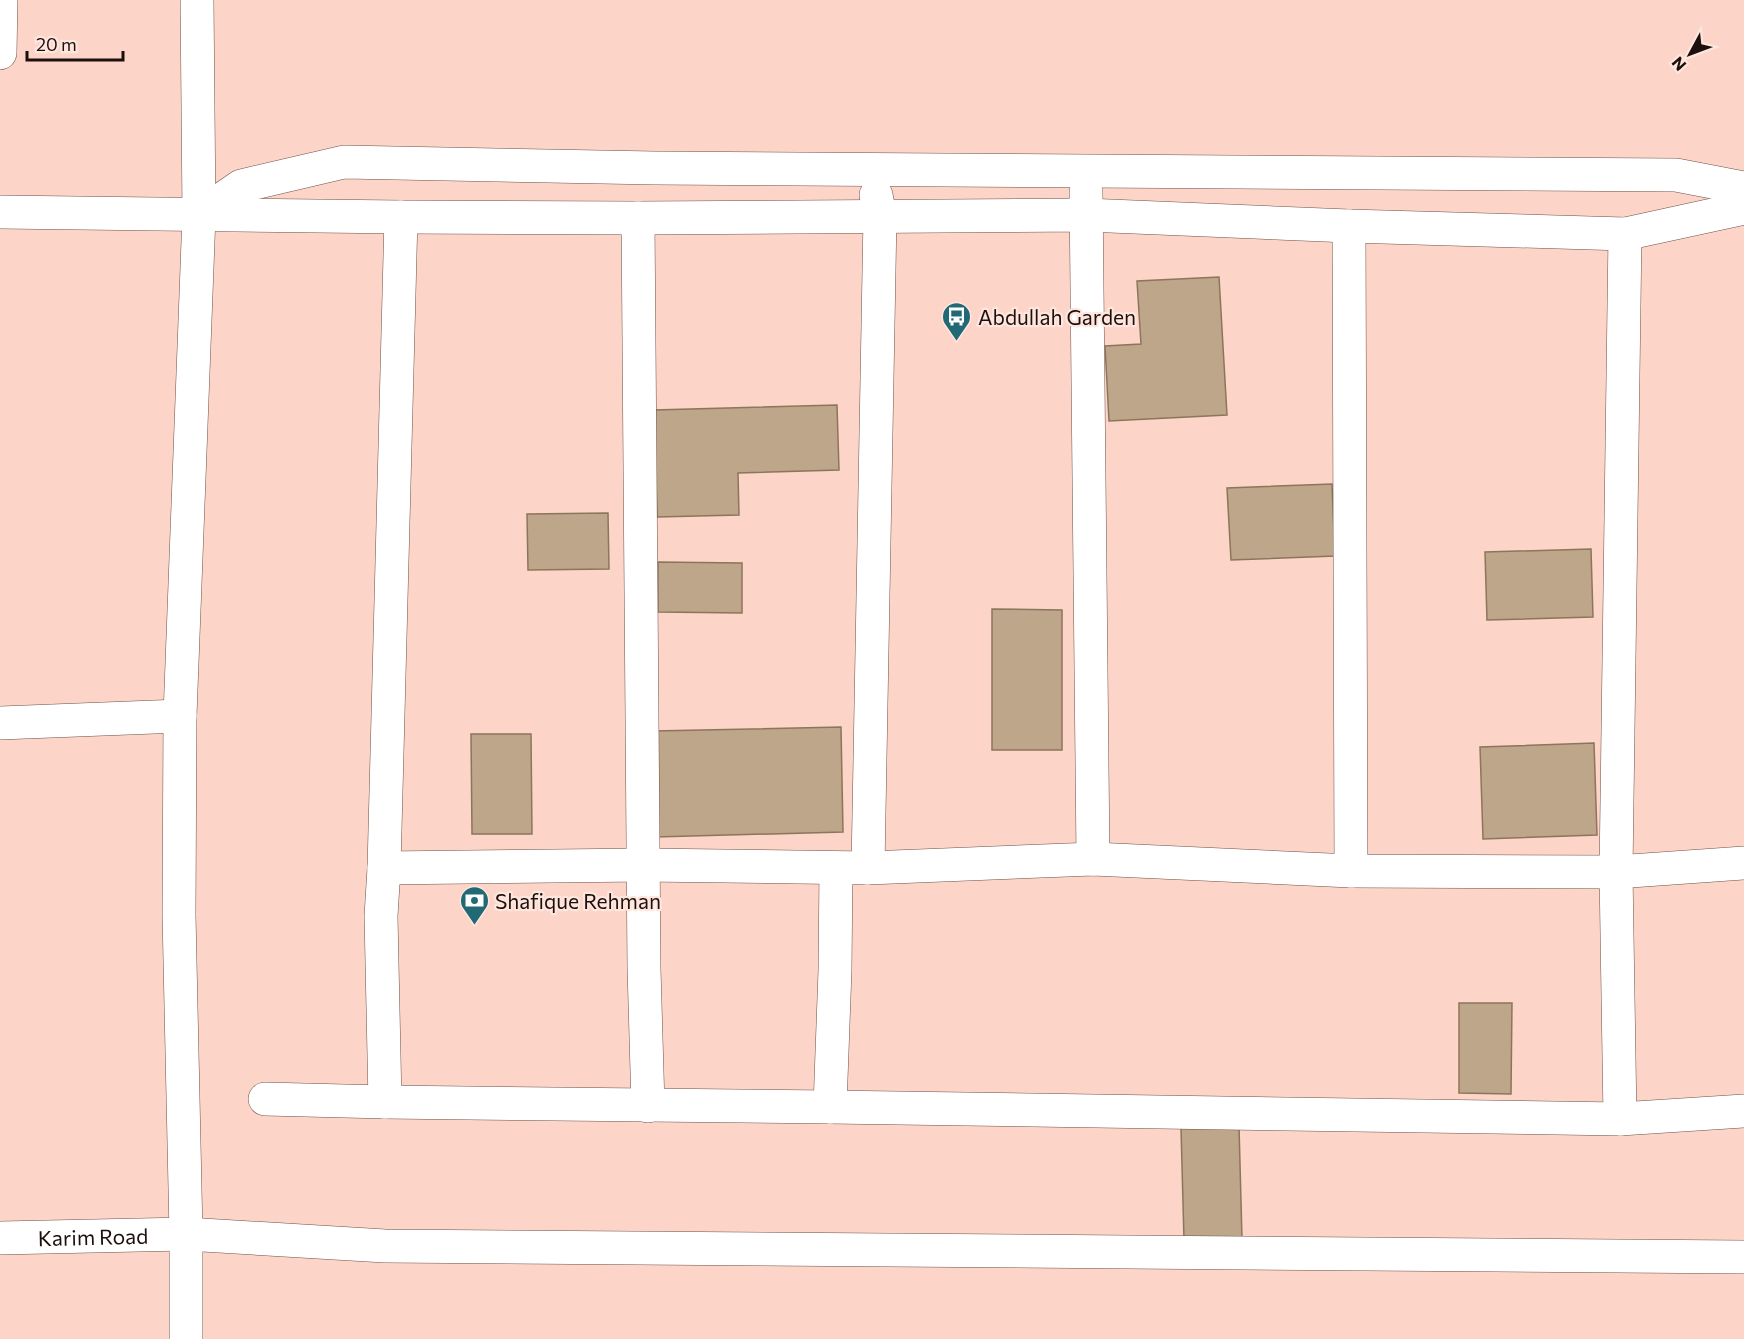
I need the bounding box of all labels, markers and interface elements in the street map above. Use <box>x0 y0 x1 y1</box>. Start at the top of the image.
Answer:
scale bar <box>27 24 123 62</box>
north arrow <box>1660 24 1720 84</box>
text: 20 m <box>36 33 77 55</box>
text: N <box>1667 53 1689 75</box>
bus stop icon: Abdullah Garden <box>941 300 973 342</box>
place label: Abdullah Garden <box>978 304 1136 329</box>
bank icon: Shafique Rehman <box>458 884 490 926</box>
place label: Shafique Rehman <box>495 888 661 913</box>
street label: Karim Road <box>38 1222 148 1250</box>

